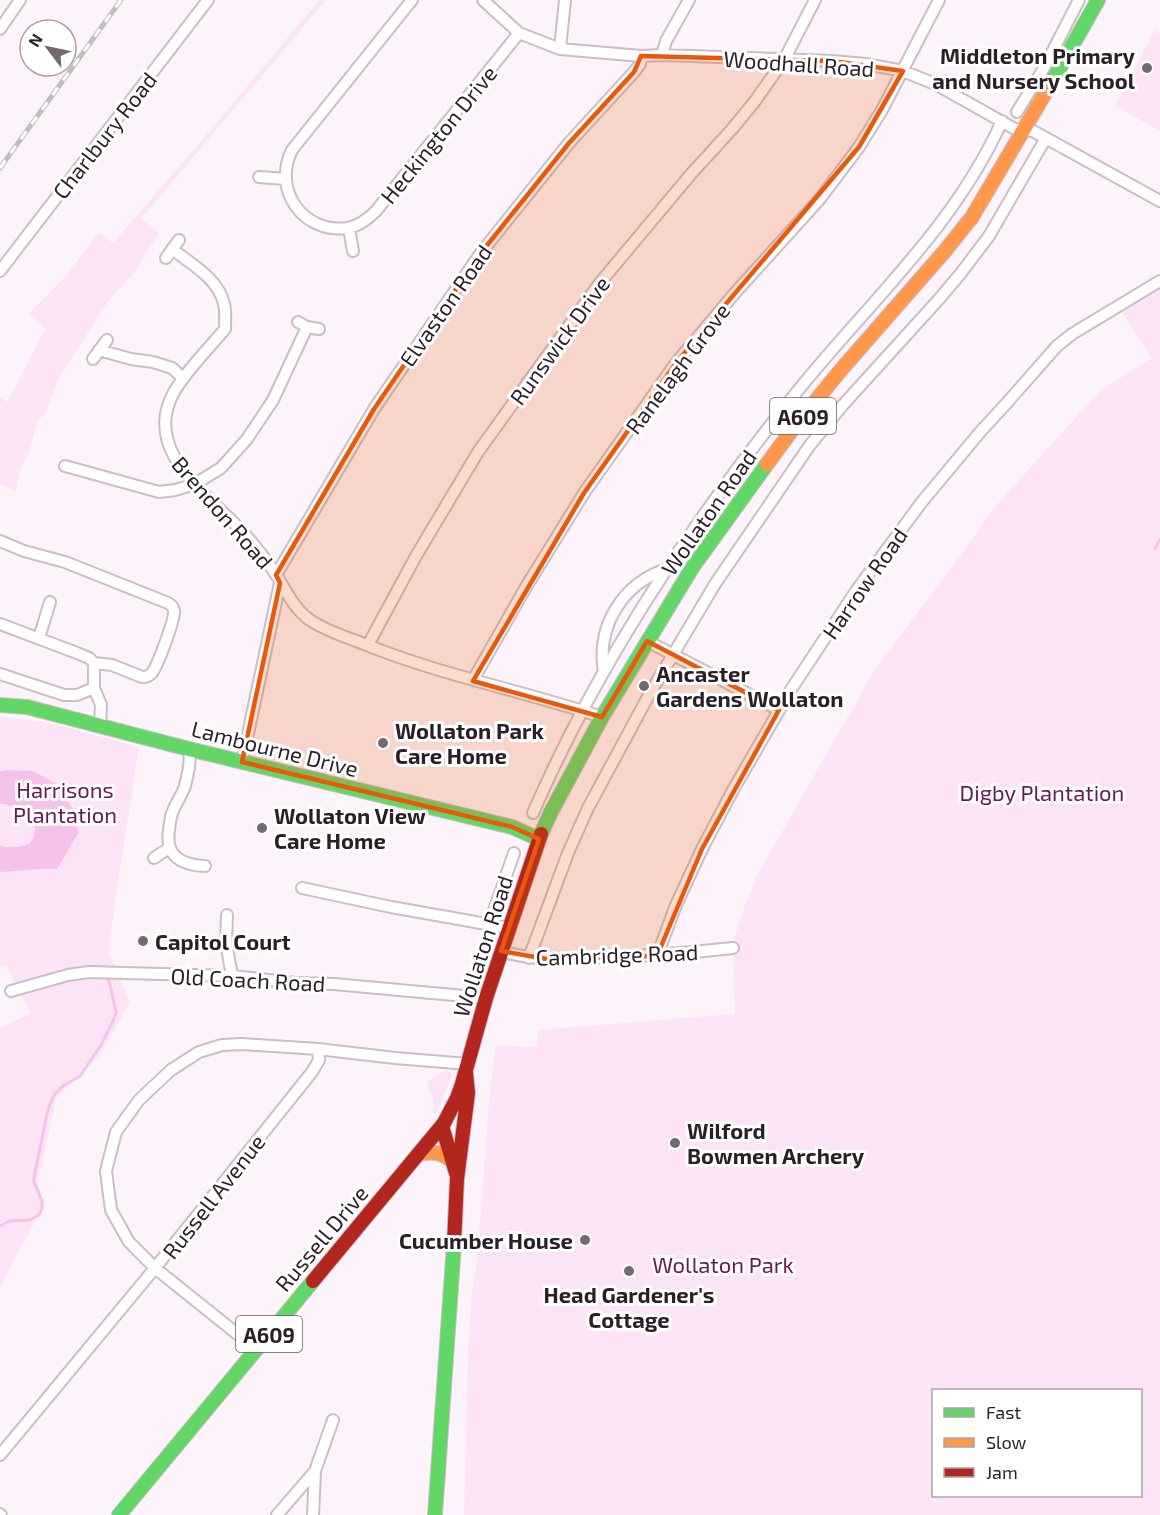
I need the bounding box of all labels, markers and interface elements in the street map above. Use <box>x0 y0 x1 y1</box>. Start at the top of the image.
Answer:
north arrow <box>18 18 78 78</box>
text: N <box>24 30 46 50</box>
place label: Middleton Primary and Nursery School <box>932 42 1136 94</box>
street label: Woodhall Road <box>723 45 875 81</box>
street label: Heckington Drive <box>374 60 502 208</box>
marker: Middleton Primary and Nursery School <box>1140 61 1154 75</box>
street label: Charlbury Road <box>47 67 161 203</box>
street label: Elvaston Road <box>394 239 496 371</box>
street label: Runswick Drive <box>504 271 614 409</box>
street label: Ranelagh Grove <box>619 298 735 438</box>
road number: A609 <box>770 398 836 434</box>
street label: Wollaton Road <box>655 444 761 580</box>
street label: Brendon Road <box>167 451 279 573</box>
street label: Harrow Road <box>816 522 912 644</box>
place label: Ancaster Gardens Wollaton <box>656 660 843 711</box>
marker: Ancaster Gardens Wollaton <box>637 679 651 693</box>
street label: Lambourne Drive <box>189 715 361 781</box>
place label: Wollaton Park Care Home <box>395 717 544 768</box>
marker: Wollaton Park Care Home <box>376 736 390 750</box>
park label: Harrisons Plantation <box>13 776 117 827</box>
park label: Digby Plantation <box>960 779 1124 805</box>
place label: Wollaton View Care Home <box>274 802 426 853</box>
marker: Wollaton View Care Home <box>255 821 269 835</box>
street label: Wollaton Road <box>447 872 517 1020</box>
place label: Capitol Court <box>155 928 291 954</box>
marker: Capitol Court <box>136 934 150 948</box>
street label: Cambridge Road <box>535 938 699 970</box>
street label: Old Coach Road <box>170 962 326 996</box>
place label: Wilford Bowmen Archery <box>687 1117 865 1169</box>
street label: Russell Avenue <box>156 1129 270 1263</box>
marker: Wilford Bowmen Archery <box>668 1136 682 1150</box>
street label: Russell Drive <box>269 1180 373 1296</box>
place label: Cucumber House <box>399 1227 573 1253</box>
marker: Cucumber House <box>578 1233 592 1247</box>
park label: Wollaton Park <box>652 1251 794 1277</box>
marker: Head Gardener's Cottage <box>622 1264 636 1278</box>
place label: Head Gardener's Cottage <box>543 1281 715 1332</box>
road number: A609 <box>236 1316 302 1352</box>
legend <box>932 1389 1142 1497</box>
text: Fast <box>986 1401 1021 1423</box>
text: Slow <box>986 1431 1027 1453</box>
text: Jam <box>986 1461 1018 1483</box>

